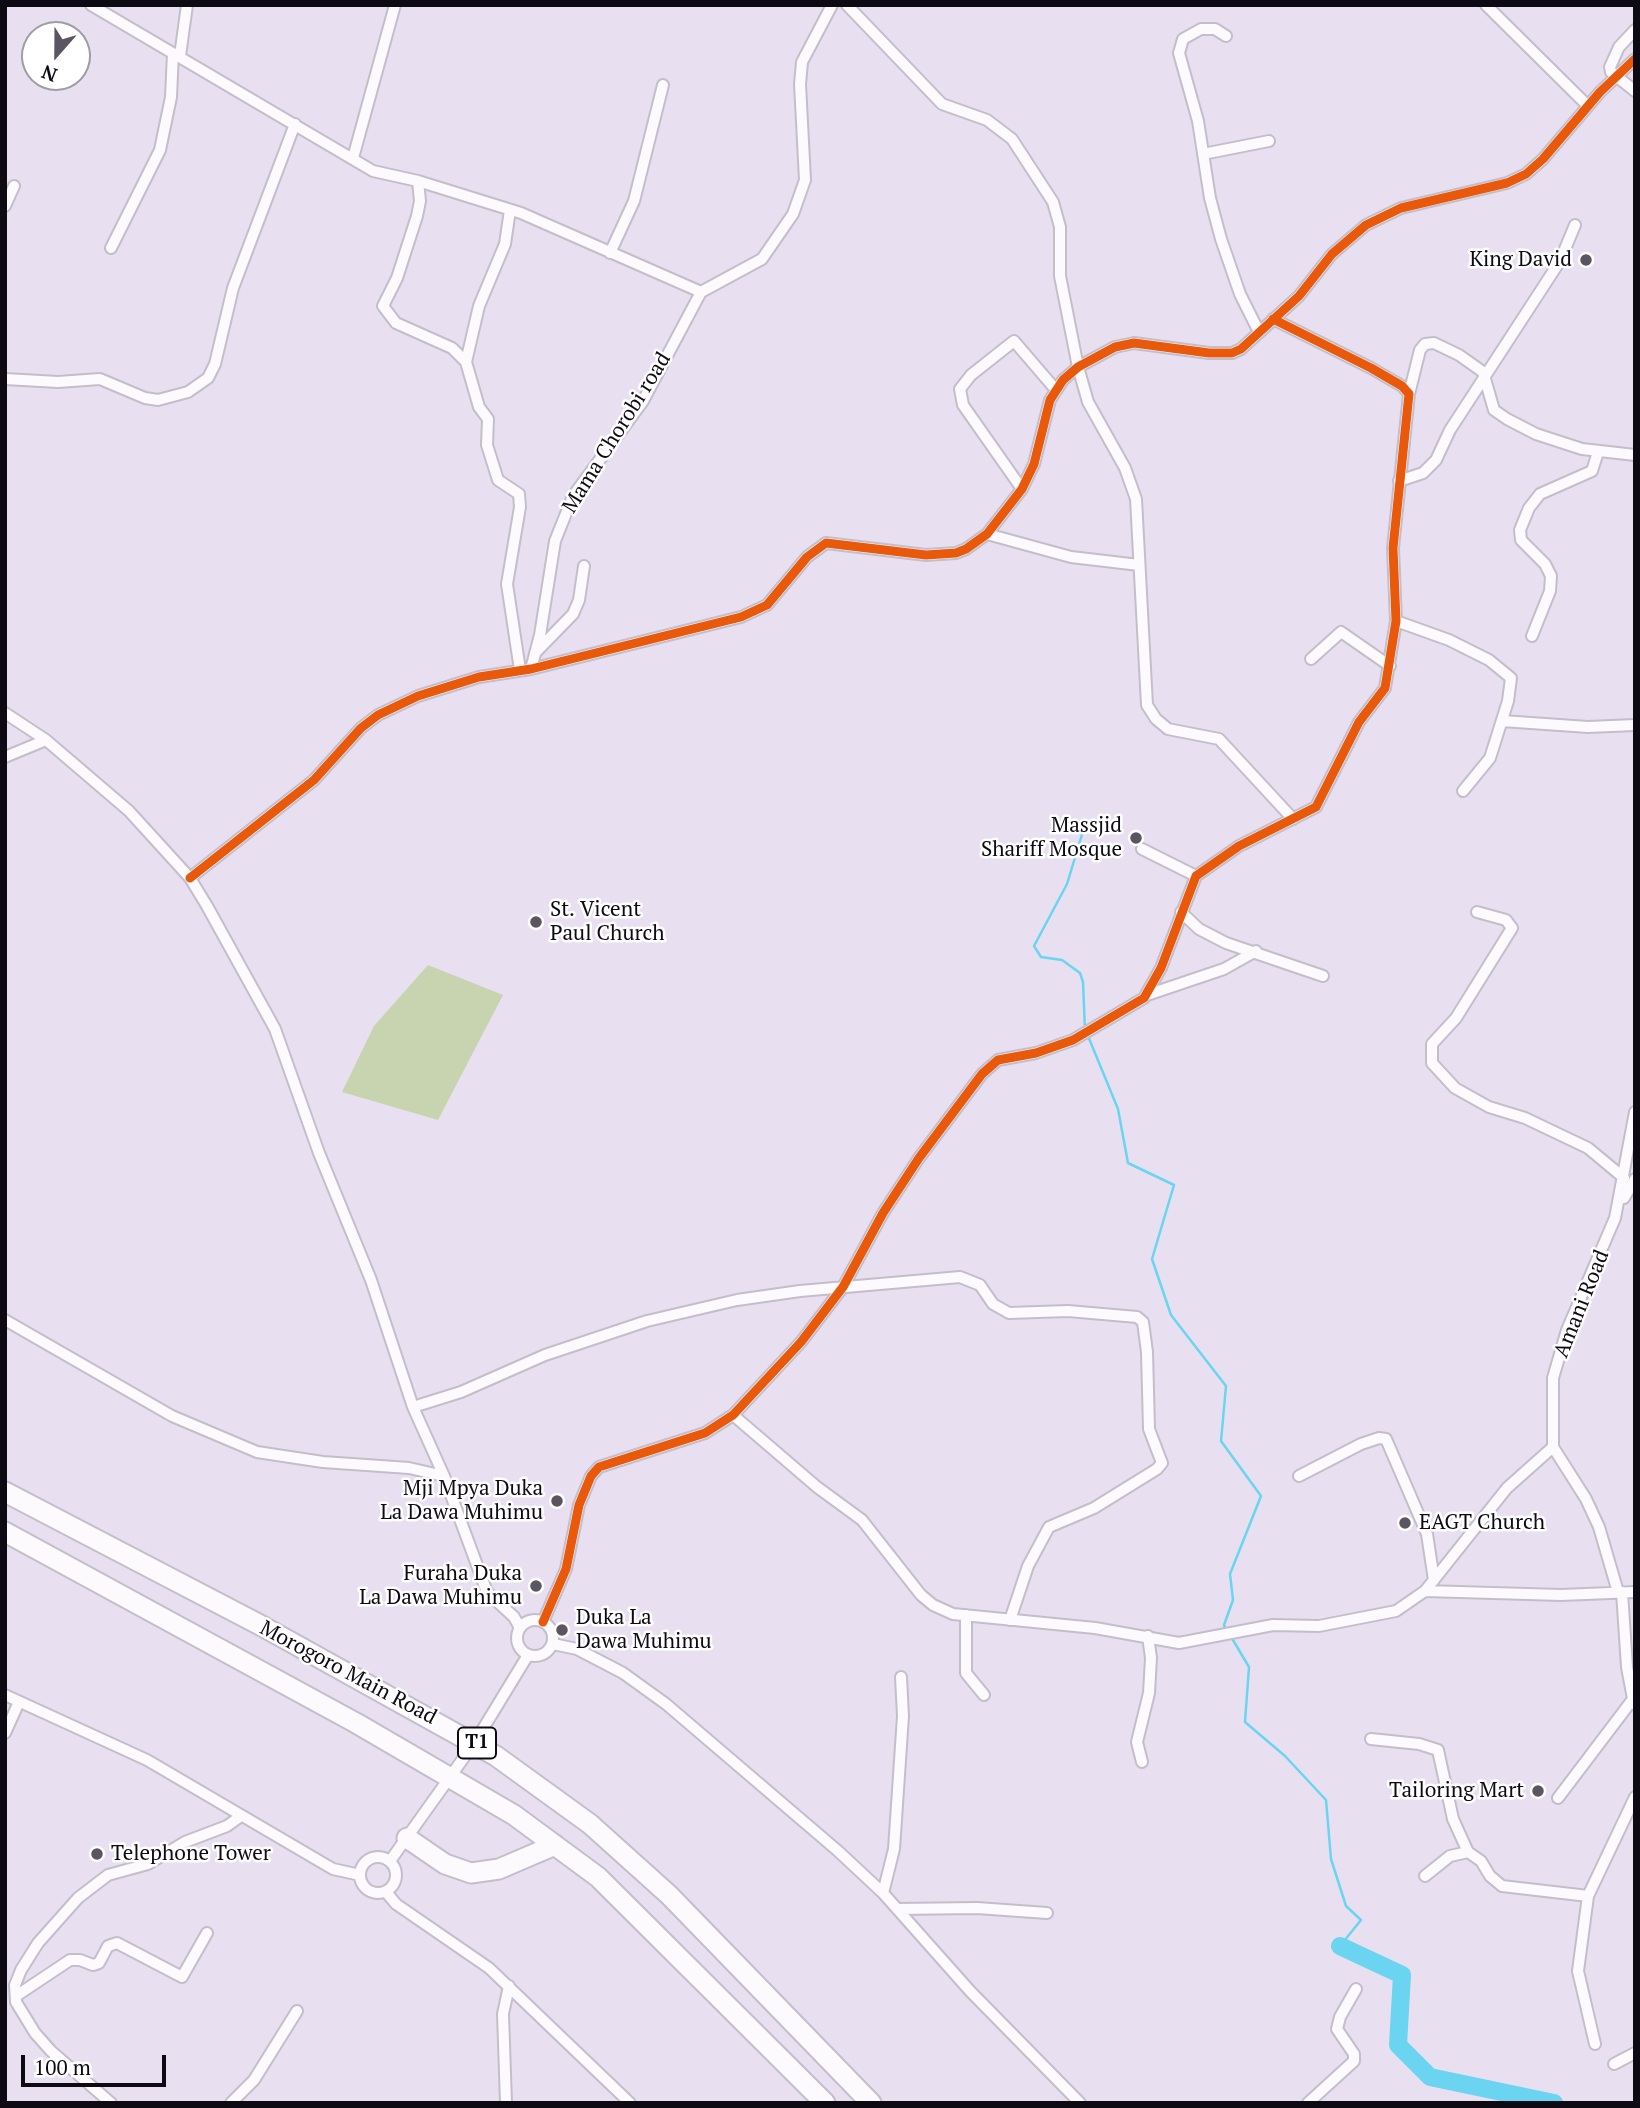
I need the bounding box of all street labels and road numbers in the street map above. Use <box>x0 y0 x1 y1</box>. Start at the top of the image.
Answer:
street label: Mama Chorobi road <box>557 348 677 518</box>
street label: Amani Road <box>1549 1247 1615 1361</box>
street label: Morogoro Main Road <box>255 1616 441 1730</box>
road number: T1 <box>458 1728 496 1758</box>

